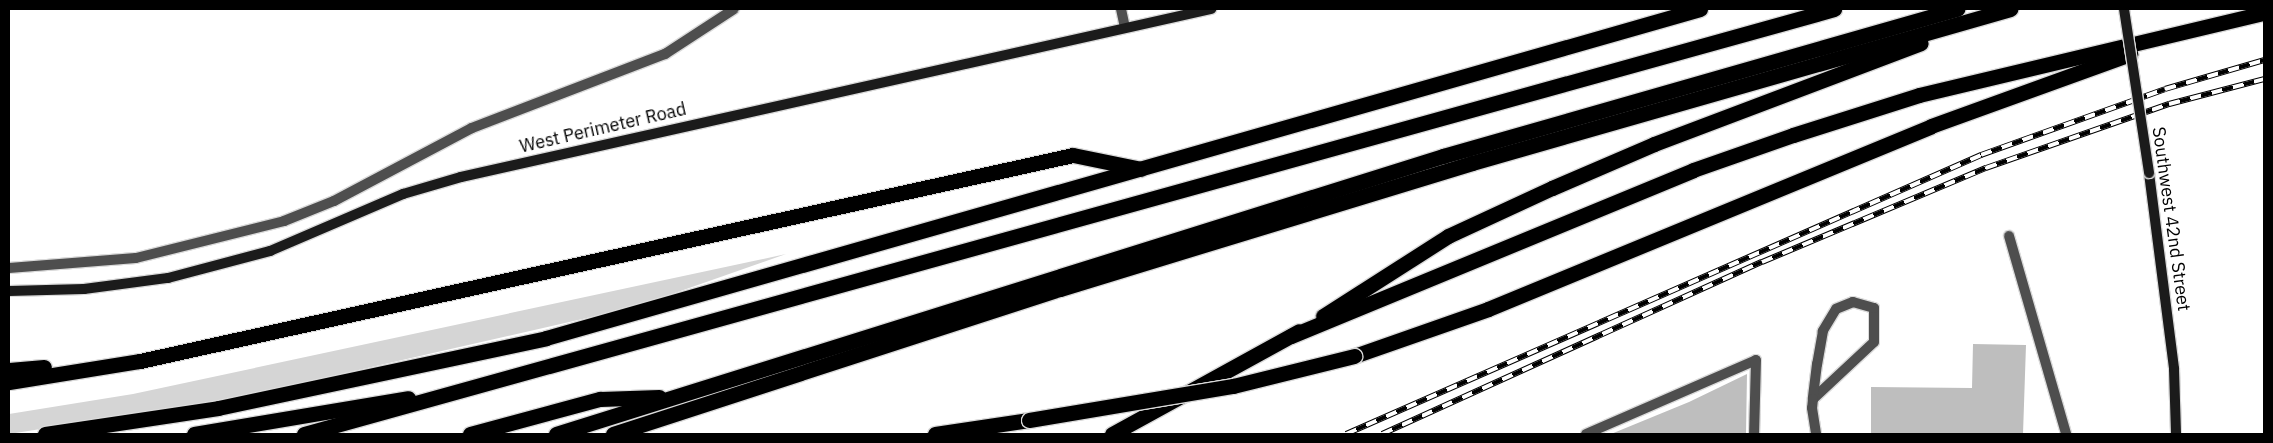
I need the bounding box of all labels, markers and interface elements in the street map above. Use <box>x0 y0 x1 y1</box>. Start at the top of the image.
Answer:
street label: West Perimeter Road <box>518 98 688 158</box>
street label: Southwest 42nd Street <box>2147 125 2195 313</box>

